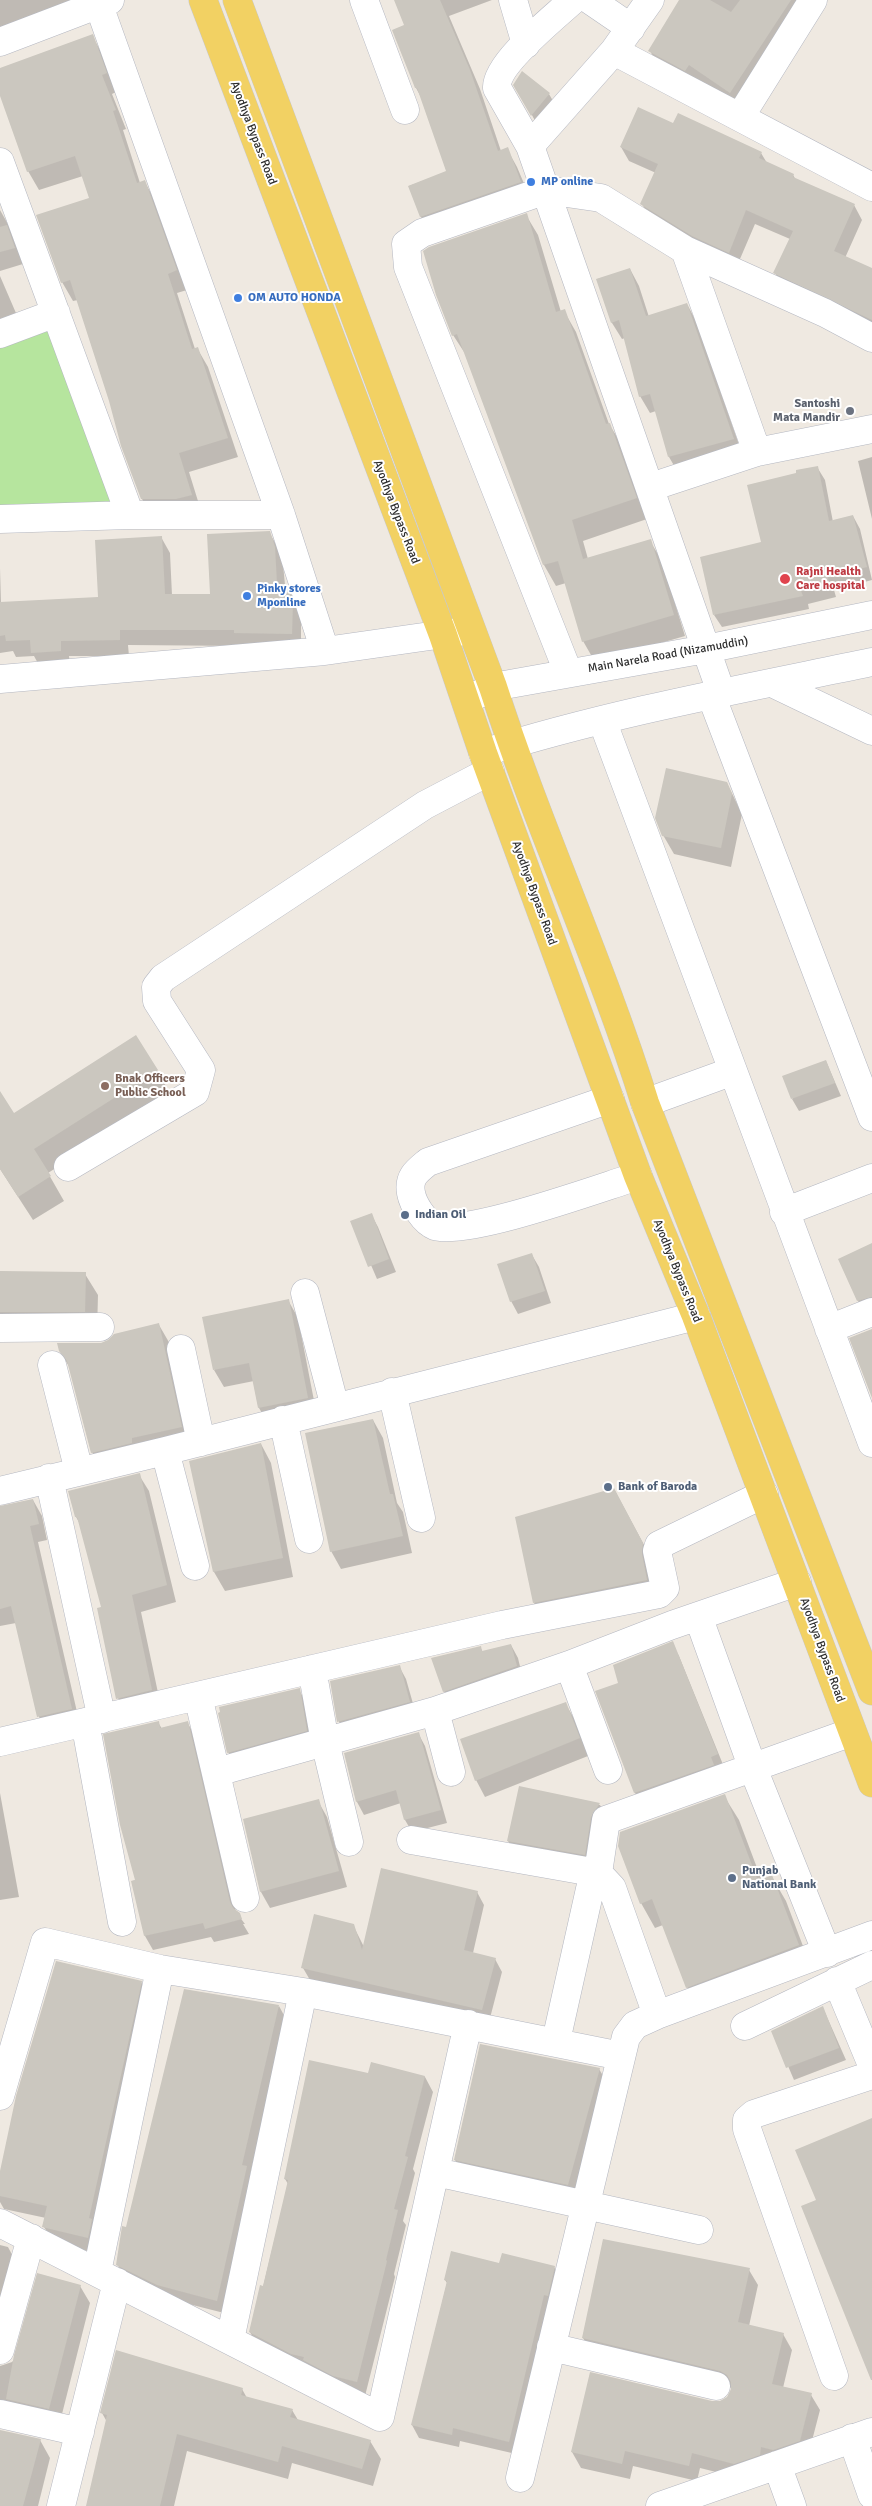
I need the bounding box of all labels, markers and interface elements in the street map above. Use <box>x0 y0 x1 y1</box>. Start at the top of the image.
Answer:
street label: Ayodhya Bypass Road <box>227 79 279 187</box>
place label: MP online <box>541 175 593 189</box>
marker: MP online <box>525 176 537 188</box>
place label: OM AUTO HONDA <box>248 291 341 305</box>
marker: OM AUTO HONDA <box>232 292 244 304</box>
place label: Santoshi Mata Mandir <box>773 397 840 425</box>
marker: Santoshi Mata Mandir <box>844 405 856 417</box>
street label: Ayodhya Bypass Road <box>370 458 422 566</box>
place label: Rajni Health Care hospital <box>796 565 865 593</box>
marker: Rajni Health Care hospital <box>778 572 792 586</box>
place label: Pinky stores Mponline <box>257 582 321 610</box>
marker: Pinky stores Mponline <box>241 590 253 602</box>
street label: Main Narela Road (Nizamuddin) <box>587 634 749 676</box>
street label: Ayodhya Bypass Road <box>508 839 560 947</box>
place label: Bnak Officers Public School <box>115 1072 186 1100</box>
marker: Bnak Officers Public School <box>99 1080 111 1092</box>
place label: Indian Oil <box>415 1208 466 1222</box>
marker: Indian Oil <box>399 1209 411 1221</box>
street label: Ayodhya Bypass Road <box>650 1217 704 1325</box>
place label: Bank of Baroda <box>618 1480 697 1494</box>
marker: Bank of Baroda <box>602 1481 614 1493</box>
street label: Ayodhya Bypass Road <box>796 1596 848 1704</box>
place label: Punjab National Bank <box>742 1864 816 1892</box>
marker: Punjab National Bank <box>726 1872 738 1884</box>

